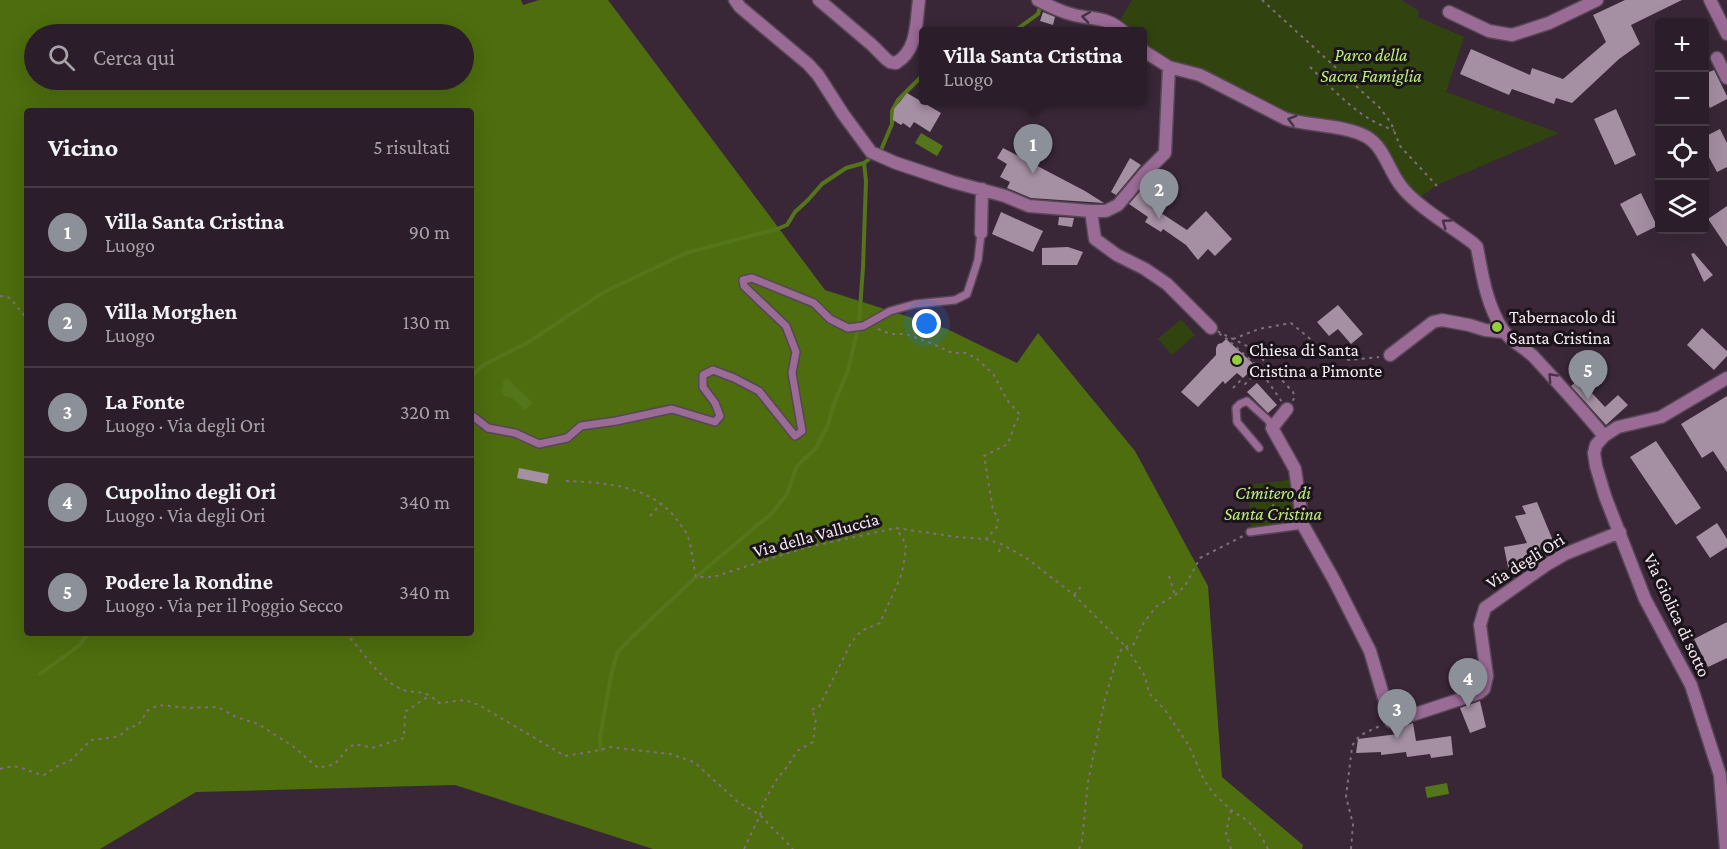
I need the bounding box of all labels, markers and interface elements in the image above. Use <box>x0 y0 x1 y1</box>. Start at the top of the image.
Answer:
one-way arrow <box>1081 11 1090 23</box>
map controls <box>1655 18 1709 234</box>
button: + <box>1655 18 1709 72</box>
search box <box>24 24 474 90</box>
popup <box>919 27 1147 105</box>
icon: search <box>45 41 78 74</box>
text: Villa Santa Cristina <box>943 43 1123 68</box>
text: Cerca qui <box>93 45 175 70</box>
park label: Parco della Sacra Famiglia <box>1320 45 1422 86</box>
text: Luogo <box>943 68 993 90</box>
button: − <box>1655 72 1709 126</box>
one-way arrow <box>1287 115 1297 128</box>
pin: 1 <box>1014 124 1052 174</box>
button: locate <box>1655 126 1709 180</box>
text: Vicino <box>48 133 118 162</box>
text: 5 risultati <box>373 136 450 158</box>
pin: 2 <box>1140 170 1178 219</box>
button: layers <box>1655 180 1709 234</box>
text: Villa Santa Cristina <box>105 209 284 234</box>
one-way arrow <box>1441 219 1452 230</box>
text: 1 <box>64 221 71 243</box>
text: 90 m <box>409 221 450 243</box>
text: Luogo <box>105 234 155 256</box>
text: Villa Morghen <box>105 299 237 324</box>
place label: Tabernacolo di Santa Cristina <box>1509 307 1616 348</box>
your location <box>912 309 941 338</box>
text: 2 <box>62 311 73 333</box>
text: 130 m <box>403 311 450 333</box>
marker: Tabernacolo di Santa Cristina <box>1490 320 1504 334</box>
text: Luogo <box>105 324 155 346</box>
place label: Chiesa di Santa Cristina a Pimonte <box>1249 340 1382 381</box>
pin: 5 <box>1568 350 1608 400</box>
marker: Chiesa di Santa Cristina a Pimonte <box>1230 353 1244 367</box>
one-way arrow <box>1548 373 1559 384</box>
text: La Fonte <box>105 389 185 414</box>
text: 3 <box>63 401 72 423</box>
text: 320 m <box>400 401 450 423</box>
text: Luogo · Via degli Ori <box>105 414 265 436</box>
text: Cupolino degli Ori <box>105 479 276 504</box>
park label: Cimitero di Santa Cristina <box>1224 483 1323 524</box>
text: 4 <box>62 491 73 513</box>
text: 340 m <box>399 491 450 513</box>
text: Luogo · Via degli Ori <box>105 504 265 526</box>
street label: Via della Valluccia <box>751 509 881 561</box>
street label: Via degli Ori <box>1482 529 1568 593</box>
street label: Via Giolica di sotto <box>1640 550 1714 680</box>
text: Podere la Rondine <box>105 569 273 594</box>
text: 5 <box>63 581 72 603</box>
text: 340 m <box>399 581 450 603</box>
text: Luogo · Via per il Poggio Secco <box>105 594 343 616</box>
pin: 4 <box>1448 658 1488 708</box>
pin: 3 <box>1378 690 1416 739</box>

